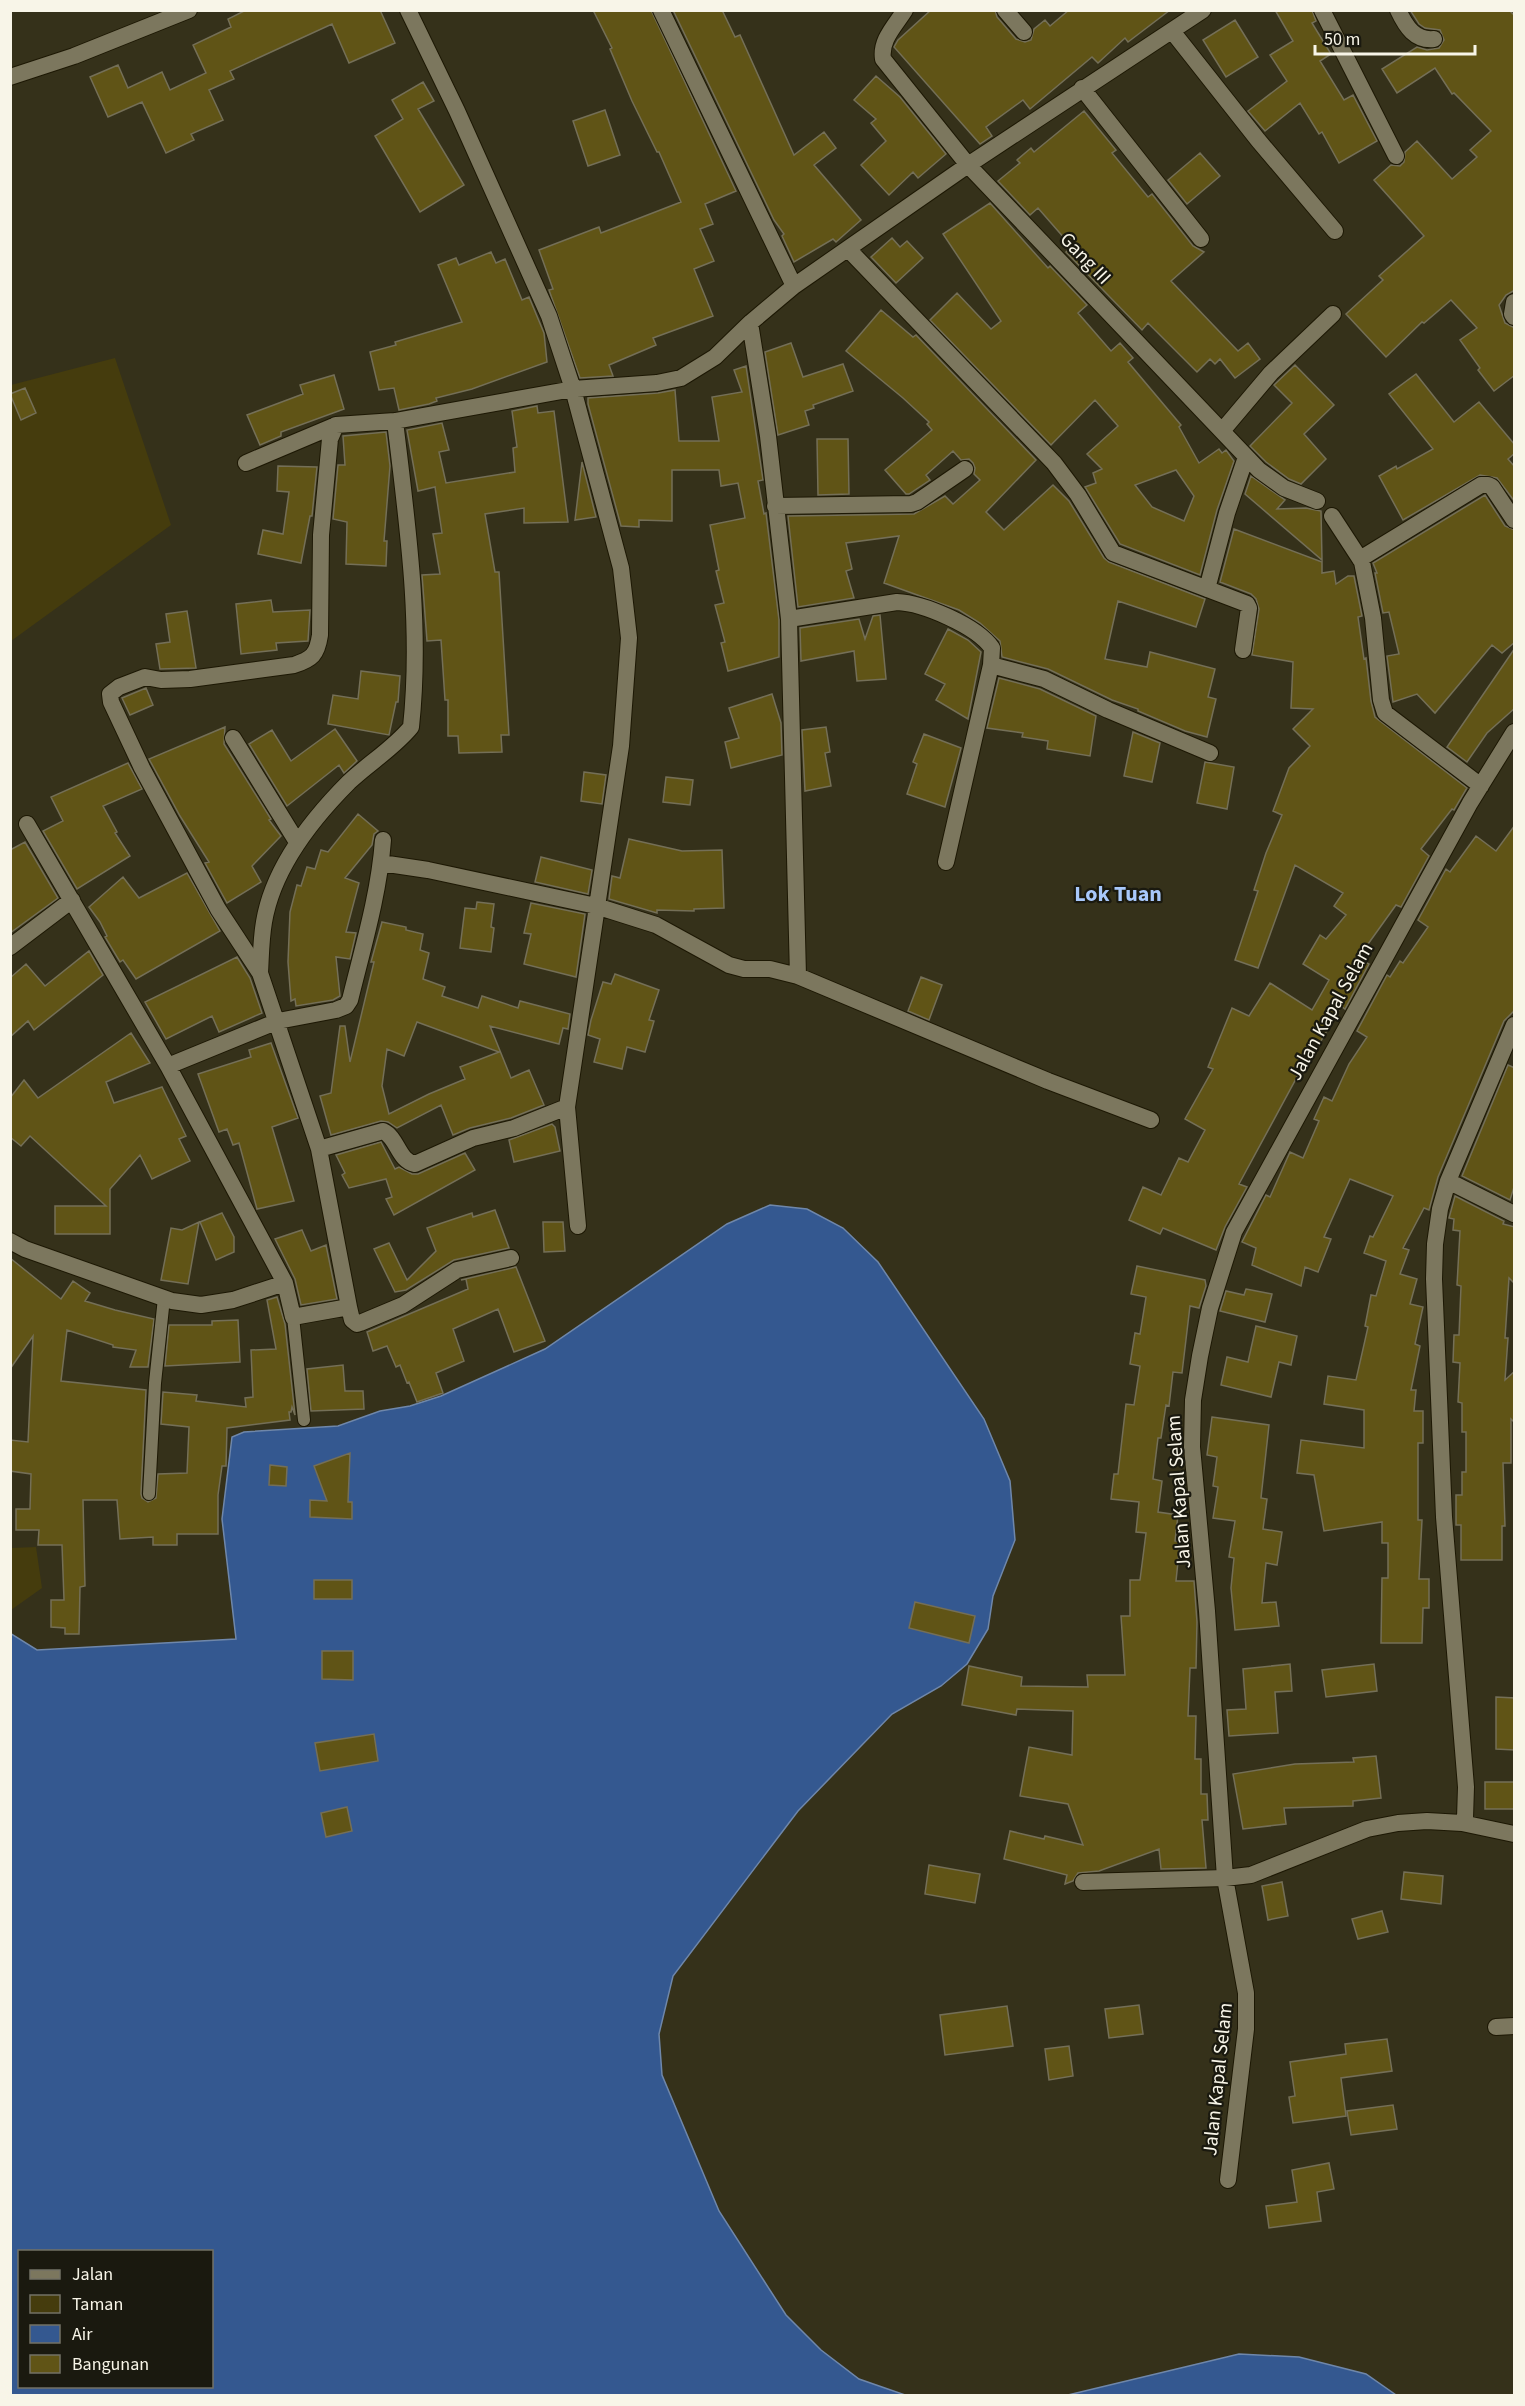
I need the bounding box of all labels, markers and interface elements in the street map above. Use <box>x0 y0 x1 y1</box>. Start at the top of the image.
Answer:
scale bar <box>1315 18 1476 56</box>
text: 50 m <box>1324 27 1360 52</box>
street label: Gang III <box>1053 226 1117 291</box>
district label: Lok Tuan <box>1074 878 1162 910</box>
street label: Jalan Kapal Selam <box>1281 937 1380 1086</box>
street label: Jalan Kapal Selam <box>1160 1414 1198 1570</box>
street label: Jalan Kapal Selam <box>1196 2001 1240 2157</box>
legend <box>18 2250 213 2388</box>
text: Jalan <box>72 2262 113 2287</box>
text: Taman <box>72 2292 123 2317</box>
text: Air <box>72 2322 93 2347</box>
text: Bangunan <box>72 2352 149 2377</box>

